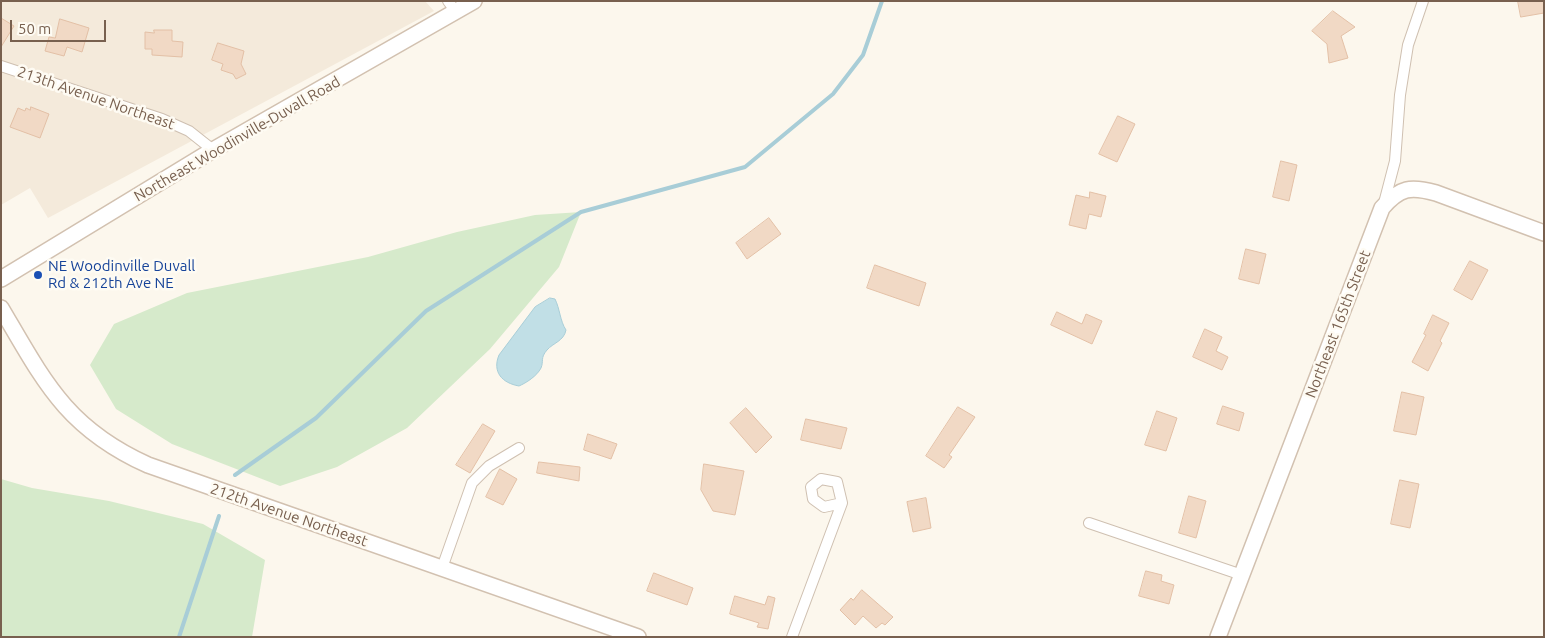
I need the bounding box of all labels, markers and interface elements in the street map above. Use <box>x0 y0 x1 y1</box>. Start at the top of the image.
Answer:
scale bar <box>12 10 109 42</box>
text: 50 m <box>18 20 51 37</box>
street label: 213th Avenue Northeast <box>15 63 177 133</box>
street label: Northeast Woodinville-Duvall Road <box>131 72 343 206</box>
street label: Northeast 165th Street <box>1302 248 1374 400</box>
place label: NE Woodinville Duvall Rd & 212th Ave NE <box>48 257 195 292</box>
marker: NE Woodinville Duvall Rd & 212th Ave NE <box>32 269 44 281</box>
street label: 212th Avenue Northeast <box>208 480 370 550</box>

